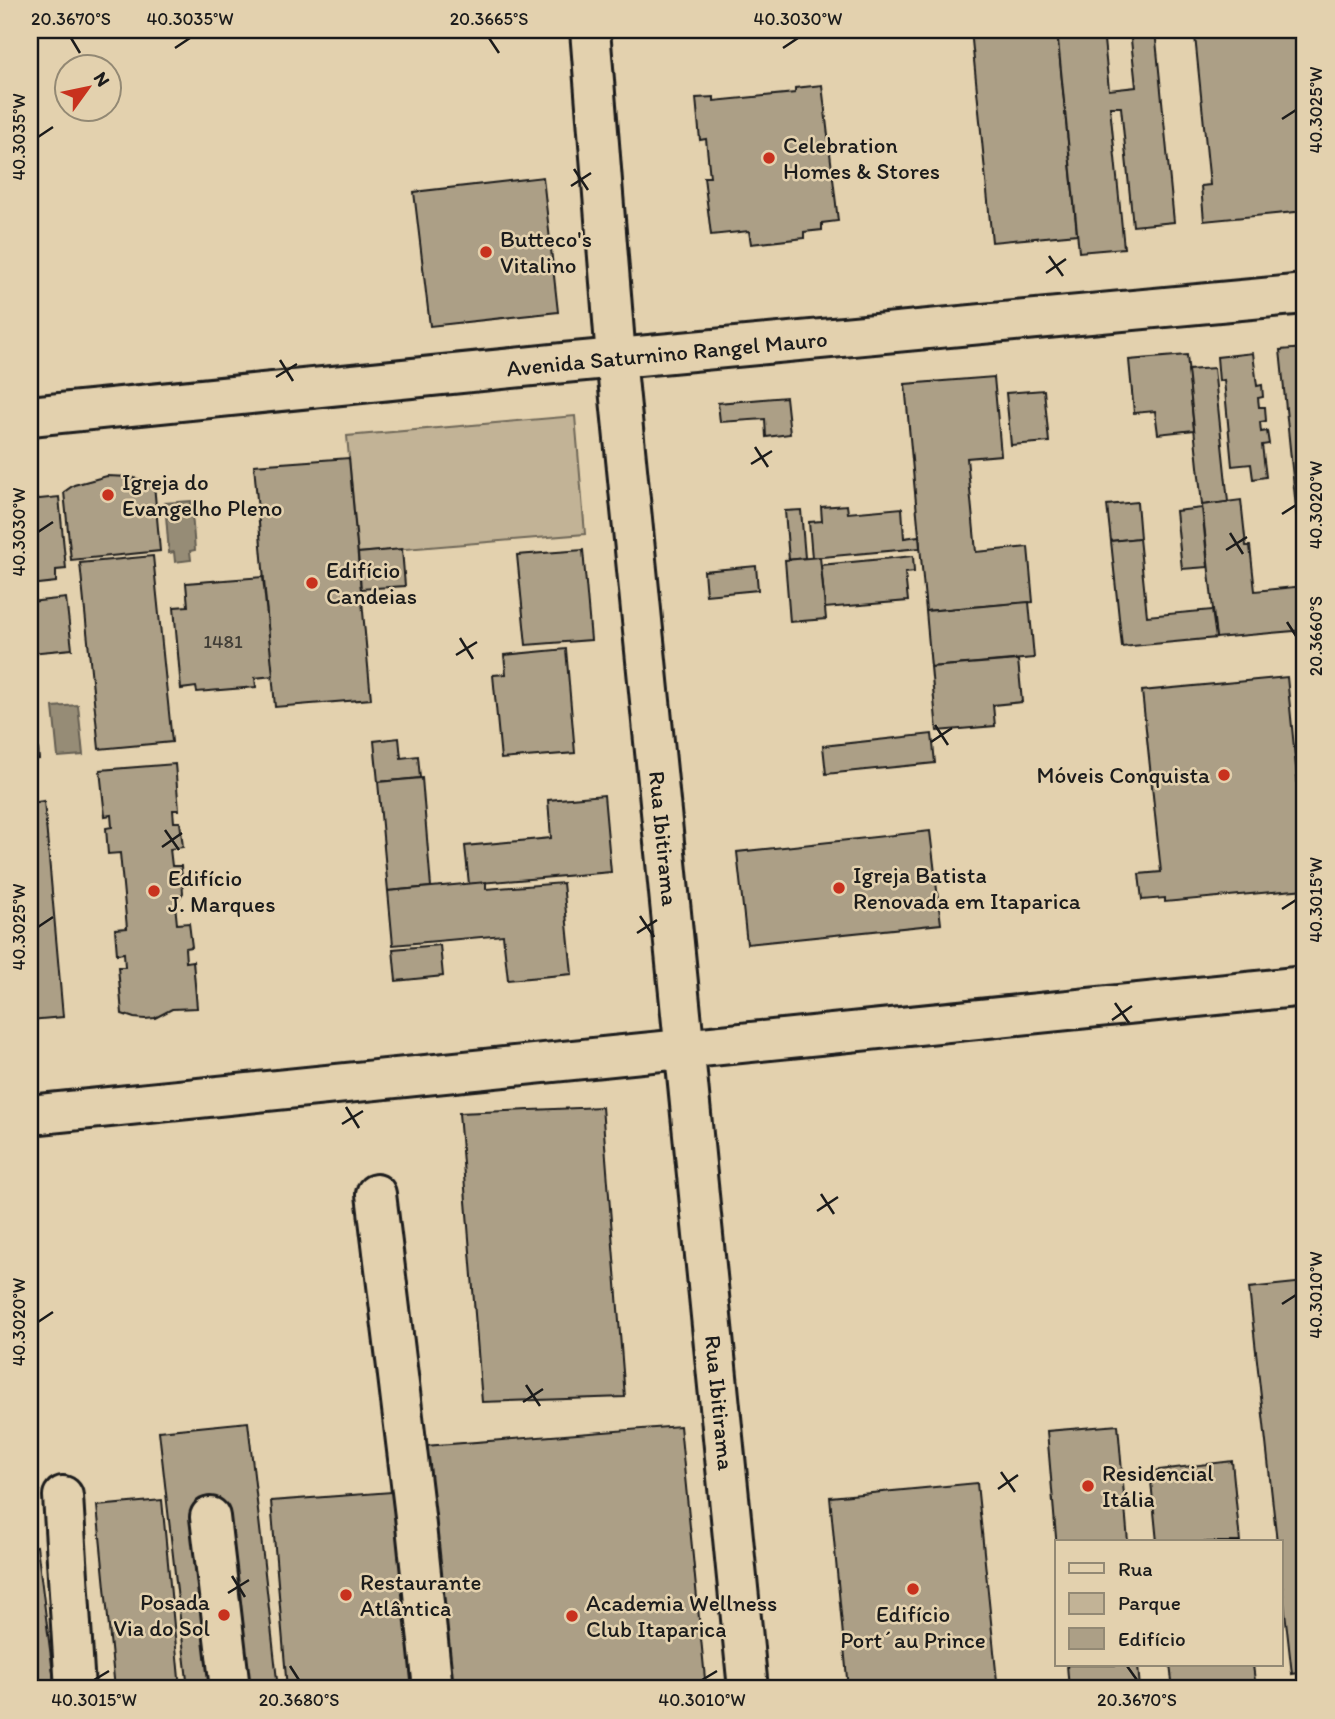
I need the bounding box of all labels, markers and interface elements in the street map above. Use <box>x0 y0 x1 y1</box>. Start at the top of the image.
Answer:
text: 20.3670°S <box>31 8 111 30</box>
text: 40.3035°W <box>146 8 234 30</box>
text: 20.3665°S <box>450 8 528 30</box>
text: 40.3030°W <box>754 8 842 30</box>
north arrow <box>52 52 122 122</box>
text: N <box>89 67 115 91</box>
text: 40.3025°W <box>1305 67 1327 153</box>
text: 40.3035°W <box>8 93 30 181</box>
place label: Celebration Homes & Stores <box>783 131 940 185</box>
marker: Celebration Homes & Stores <box>761 150 777 166</box>
place label: Butteco's Vitalino <box>500 225 592 279</box>
marker: Butteco's Vitalino <box>478 244 494 260</box>
street label: Avenida Saturnino Rangel Mauro <box>505 324 829 383</box>
text: 40.3020°W <box>1305 461 1327 549</box>
place label: Igreja do Evangelho Pleno <box>122 468 282 522</box>
marker: Igreja do Evangelho Pleno <box>100 487 116 503</box>
text: 40.3030°W <box>8 488 30 576</box>
place label: Edifício Candeias <box>326 556 417 610</box>
marker: Edifício Candeias <box>304 575 320 591</box>
text: 20.3660°S <box>1305 596 1327 676</box>
house number: 1481 <box>203 630 243 653</box>
place label: Móveis Conquista <box>1037 761 1210 789</box>
marker: Móveis Conquista <box>1216 767 1232 783</box>
street label: Rua Ibitirama <box>643 770 684 908</box>
text: 40.3015°W <box>1305 857 1327 943</box>
place label: Igreja Batista Renovada em Itaparica <box>853 861 1081 915</box>
place label: Edifício J. Marques <box>168 864 276 918</box>
marker: Igreja Batista Renovada em Itaparica <box>831 880 847 896</box>
marker: Edifício J. Marques <box>146 883 162 899</box>
text: 40.3025°W <box>8 884 30 970</box>
text: 40.3010°W <box>1305 1251 1327 1339</box>
text: 40.3020°W <box>8 1278 30 1366</box>
street label: Rua Ibitirama <box>699 1334 740 1472</box>
place label: Residencial Itália <box>1102 1459 1214 1513</box>
marker: Residencial Itália <box>1080 1478 1096 1494</box>
legend <box>1055 1540 1282 1666</box>
text: Rua <box>1118 1556 1153 1581</box>
place label: Restaurante Atlântica <box>360 1568 481 1622</box>
marker: Edifício Port´au Prince <box>905 1581 921 1597</box>
marker: Restaurante Atlântica <box>338 1587 354 1603</box>
place label: Posada Via do Sol <box>113 1588 210 1642</box>
place label: Academia Wellness Club Itaparica <box>586 1589 777 1643</box>
text: Parque <box>1118 1590 1181 1615</box>
place label: Edifício Port´au Prince <box>840 1600 986 1654</box>
marker: Posada Via do Sol <box>216 1607 232 1623</box>
marker: Academia Wellness Club Itaparica <box>564 1608 580 1624</box>
text: Edifício <box>1118 1626 1186 1651</box>
text: 40.3015°W <box>51 1689 137 1711</box>
text: 20.3680°S <box>259 1689 339 1711</box>
text: 40.3010°W <box>658 1689 746 1711</box>
text: 20.3670°S <box>1097 1689 1177 1711</box>

